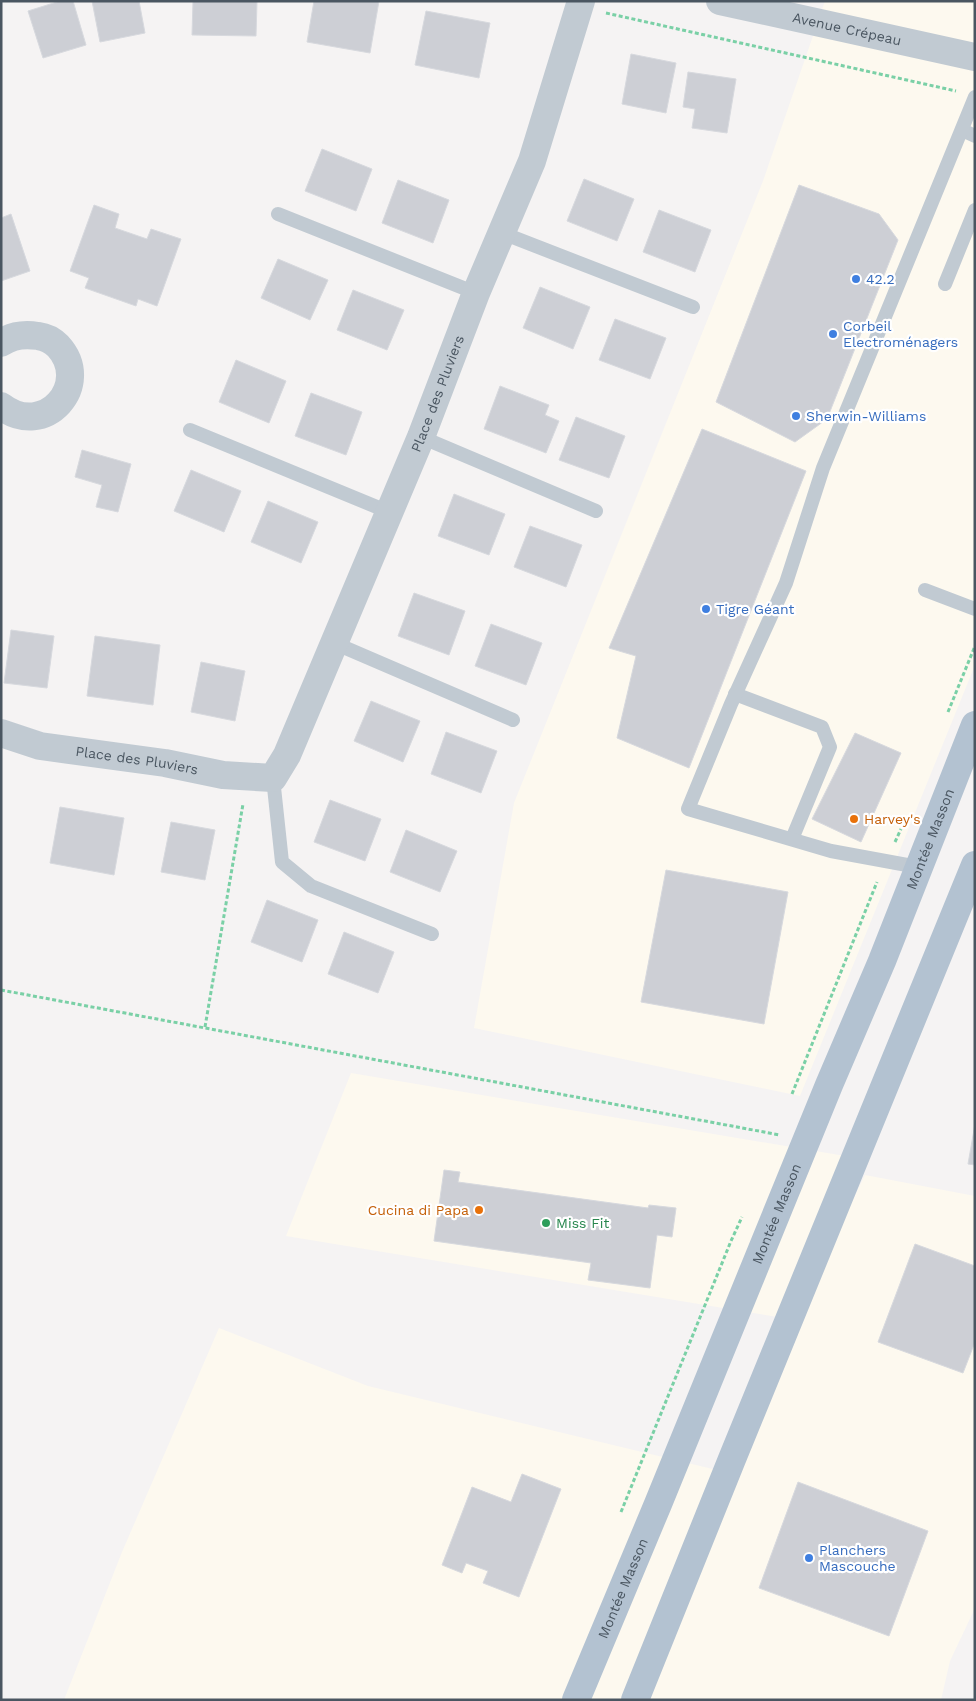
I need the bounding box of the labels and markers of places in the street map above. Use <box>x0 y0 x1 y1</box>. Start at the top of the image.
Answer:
place label: 42.2 <box>866 271 895 287</box>
marker: 42.2 <box>850 273 862 285</box>
place label: Corbeil Electroménagers <box>843 318 958 350</box>
marker: Corbeil Electroménagers <box>827 328 839 340</box>
place label: Sherwin-Williams <box>806 408 926 424</box>
marker: Sherwin-Williams <box>790 410 802 422</box>
place label: Tigre Géant <box>716 601 794 617</box>
marker: Tigre Géant <box>700 603 712 615</box>
place label: Harvey's <box>864 811 921 827</box>
marker: Harvey's <box>848 813 860 825</box>
place label: Cucina di Papa <box>368 1202 469 1218</box>
marker: Cucina di Papa <box>473 1204 485 1216</box>
place label: Miss Fit <box>556 1215 609 1231</box>
marker: Miss Fit <box>540 1217 552 1229</box>
place label: Planchers Mascouche <box>819 1542 896 1574</box>
marker: Planchers Mascouche <box>803 1552 815 1564</box>

